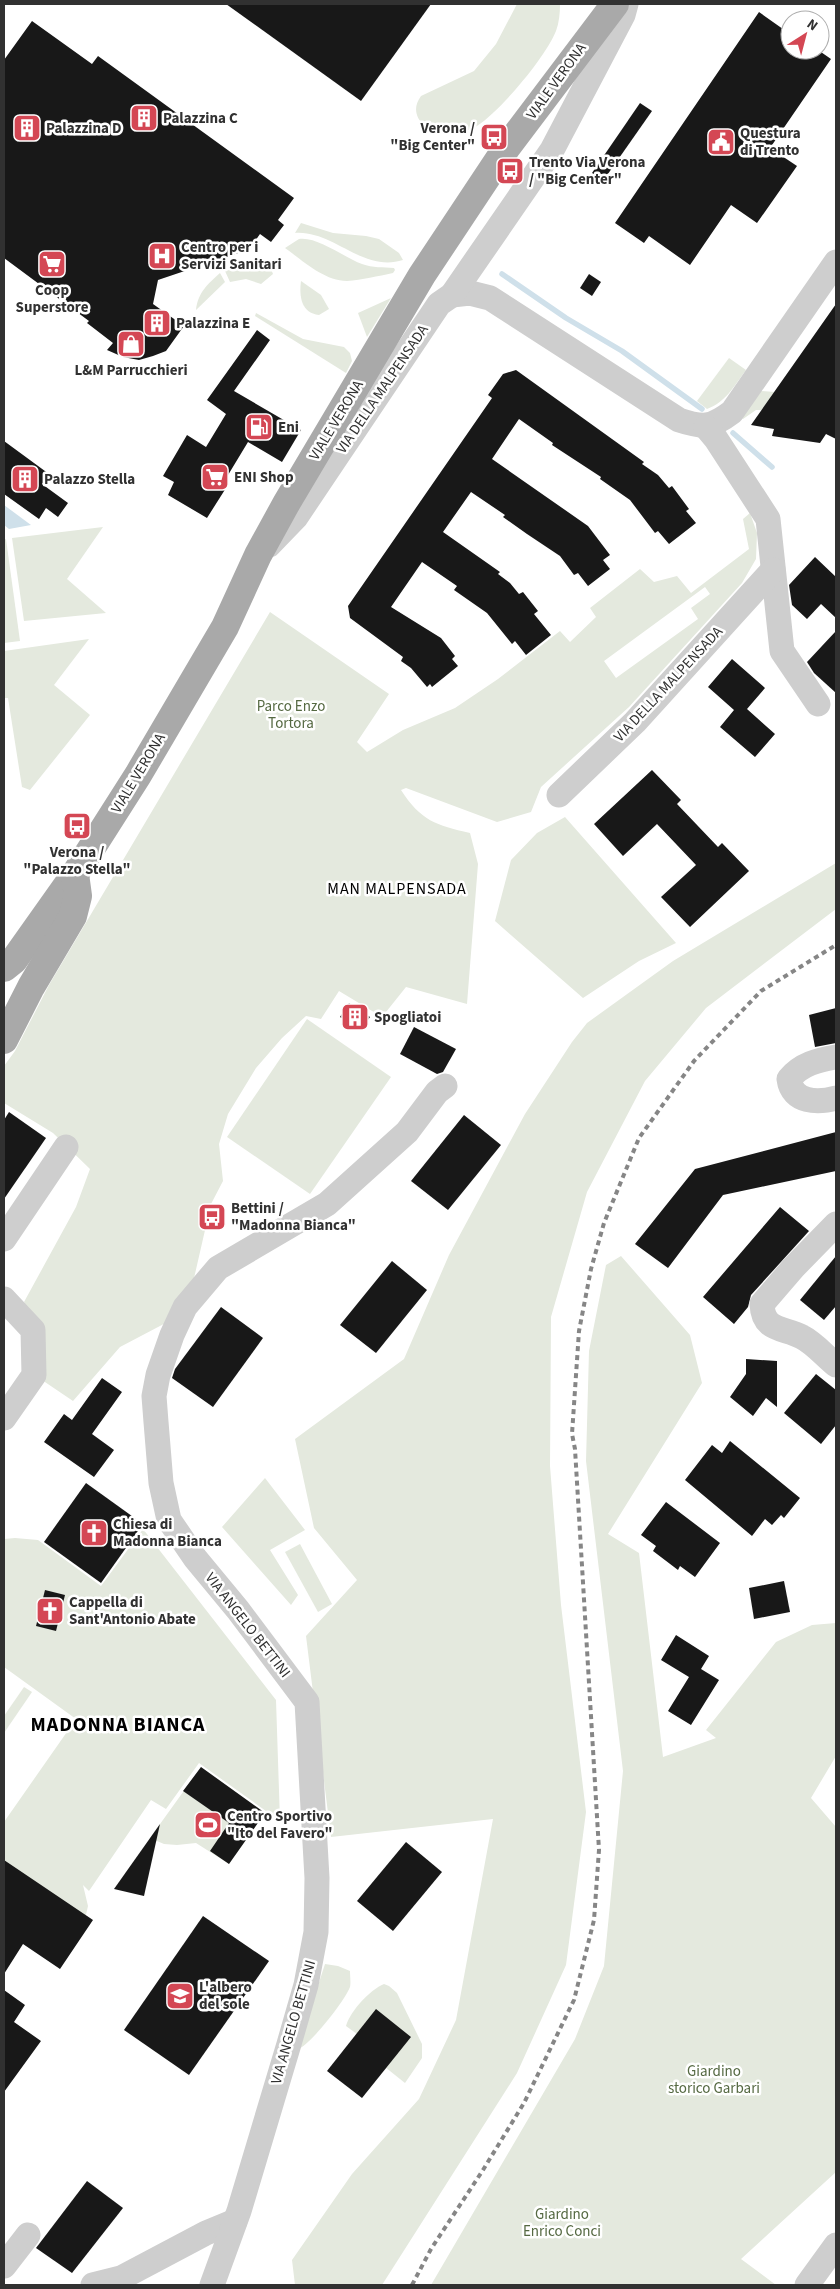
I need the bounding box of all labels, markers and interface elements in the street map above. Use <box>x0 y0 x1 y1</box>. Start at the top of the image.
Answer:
north arrow <box>780 10 830 60</box>
text: N <box>802 14 822 36</box>
street label: VIALE VERONA <box>521 38 592 124</box>
building icon: Palazzina C <box>129 103 159 133</box>
place label: Palazzina C <box>163 108 238 129</box>
building icon: Palazzina D <box>12 113 42 143</box>
place label: Palazzina D <box>46 118 122 139</box>
place label: Verona / "Big Center" <box>390 118 475 156</box>
bus stop icon: Verona / "Big Center" <box>479 122 509 152</box>
place label: Questura di Trento <box>740 123 801 161</box>
public building icon: Questura di Trento <box>706 127 736 157</box>
place label: Trento Via Verona / "Big Center" <box>529 152 646 190</box>
bus stop icon: Trento Via Verona / "Big Center" <box>495 156 525 186</box>
place label: Centro per i Servizi Sanitari <box>181 237 282 275</box>
hospital icon: Centro per i Servizi Sanitari <box>147 241 177 271</box>
supermarket icon: Coop Superstore <box>37 249 67 279</box>
place label: Coop Superstore <box>16 280 89 318</box>
building icon: Palazzina E <box>142 308 172 338</box>
place label: Palazzina E <box>176 313 250 334</box>
street label: VIA DELLA MALPENSADA <box>331 320 434 458</box>
shop icon: L&M Parrucchieri <box>116 329 146 359</box>
place label: L&M Parrucchieri <box>74 360 188 381</box>
street label: VIALE VERONA <box>304 376 369 464</box>
fuel station icon: Eni <box>244 412 274 442</box>
place label: Eni <box>278 417 299 438</box>
supermarket icon: ENI Shop <box>200 462 230 492</box>
building icon: Palazzo Stella <box>10 464 40 494</box>
place label: ENI Shop <box>234 467 294 488</box>
place label: Palazzo Stella <box>44 469 135 490</box>
street label: VIA DELLA MALPENSADA <box>609 621 728 747</box>
park label: Parco Enzo Tortora <box>257 696 325 734</box>
street label: VIALE VERONA <box>106 729 171 817</box>
bus stop icon: Verona / "Palazzo Stella" <box>62 811 92 841</box>
place label: Verona / "Palazzo Stella" <box>23 842 131 880</box>
district label: MAN MALPENSADA <box>327 878 467 900</box>
building icon: Spogliatoi <box>340 1002 370 1032</box>
place label: Spogliatoi <box>374 1007 441 1028</box>
place label: Bettini / "Madonna Bianca" <box>231 1198 356 1236</box>
bus stop icon: Bettini / "Madonna Bianca" <box>197 1202 227 1232</box>
place label: Chiesa di Madonna Bianca <box>113 1514 222 1552</box>
church icon: Chiesa di Madonna Bianca <box>79 1518 109 1548</box>
street label: VIA ANGELO BETTINI <box>200 1568 295 1682</box>
place label: Cappella di Sant'Antonio Abate <box>69 1592 196 1630</box>
church icon: Cappella di Sant'Antonio Abate <box>35 1596 65 1626</box>
district label: MADONNA BIANCA <box>30 1711 206 1739</box>
place label: Centro Sportivo "Ito del Favero" <box>227 1806 333 1844</box>
sports icon: Centro Sportivo "Ito del Favero" <box>193 1810 223 1840</box>
street label: VIA ANGELO BETTINI <box>266 1958 321 2087</box>
place label: L'albero del sole <box>199 1977 252 2015</box>
school or university icon: L'albero del sole <box>165 1981 195 2011</box>
park label: Giardino storico Garbari <box>668 2061 760 2099</box>
park label: Giardino Enrico Conci <box>523 2204 601 2242</box>

